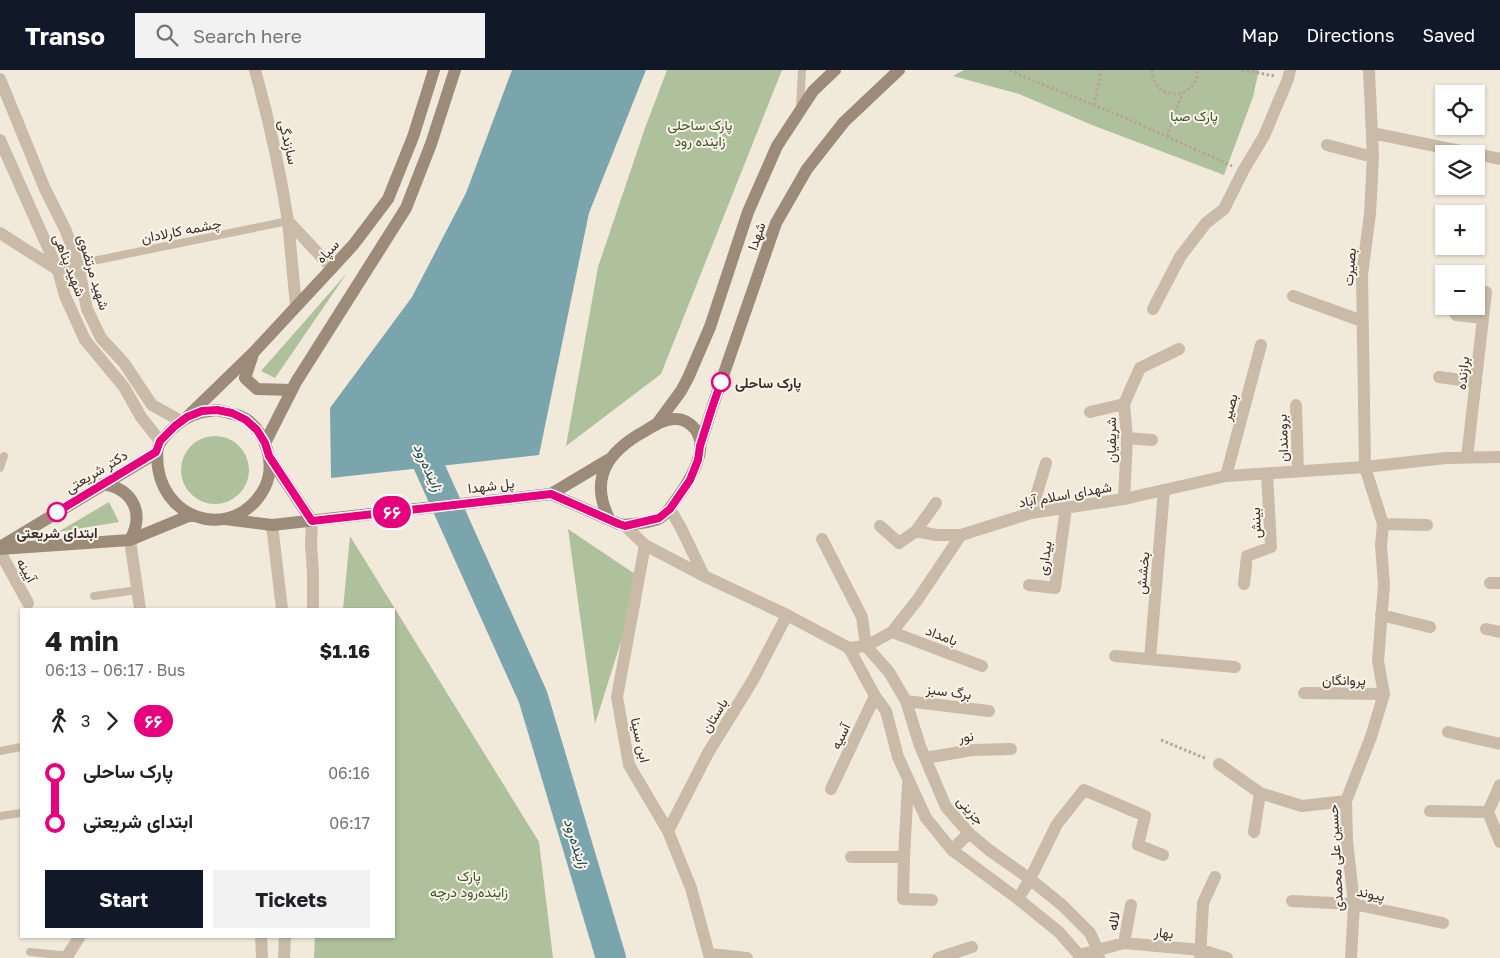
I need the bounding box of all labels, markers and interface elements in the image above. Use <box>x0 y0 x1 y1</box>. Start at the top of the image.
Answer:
search box <box>135 13 485 58</box>
text: Transo <box>25 21 105 50</box>
icon: search <box>153 21 181 49</box>
text: Search here <box>193 24 302 47</box>
text: Map <box>1242 24 1278 46</box>
text: Directions <box>1306 24 1394 46</box>
text: Saved <box>1422 24 1475 46</box>
map controls <box>1435 85 1485 315</box>
button: locate <box>1435 85 1485 135</box>
park label: پارک صبا <box>1170 107 1218 126</box>
park label: پارک ساحلی زاینده رود <box>668 116 732 150</box>
street label: سازندگی <box>275 118 302 166</box>
button: layers <box>1435 145 1485 195</box>
button: + <box>1435 205 1485 255</box>
street label: چشمه کارلادان <box>140 214 223 248</box>
street label: شهدا <box>743 220 770 253</box>
street label: شهید پناهی <box>48 231 90 299</box>
street label: شهيد مرتضوی <box>73 232 114 312</box>
street label: سپاه <box>312 236 344 268</box>
street label: بصیرت <box>1339 247 1360 287</box>
button: − <box>1435 265 1485 315</box>
street label: برازنده <box>1452 355 1473 391</box>
marker: پارک ساحلی <box>711 372 731 392</box>
place label: پارک ساحلی <box>735 374 801 393</box>
street label: بصیر <box>1217 392 1242 424</box>
street label: برومندان <box>1273 414 1292 462</box>
street label: شریفیان <box>1102 417 1120 463</box>
water label: زاینده‌رود <box>409 440 448 495</box>
street label: دکتر شریعتی <box>62 446 131 497</box>
street label: پل شهدا <box>467 474 515 498</box>
street label: شهدای اسلام آباد <box>1017 477 1113 512</box>
line badge: ۶۶ <box>370 496 414 528</box>
text: ۶۶ <box>383 501 401 523</box>
marker: ابتدای شریعتی <box>47 502 67 522</box>
street label: بینش <box>1246 507 1265 539</box>
place label: ابتدای شریعتی <box>16 524 98 542</box>
street label: بیداری <box>1033 540 1056 576</box>
street label: بخشش <box>1132 551 1153 595</box>
street label: آیینه <box>13 555 41 587</box>
street label: بامداد <box>923 621 960 650</box>
text: 4 min <box>45 624 119 657</box>
text: $1.16 <box>320 639 370 662</box>
text: 06:13 – 06:17 · Bus <box>45 660 185 680</box>
street label: پروانگان <box>1322 671 1366 690</box>
street label: برگ سبز <box>924 680 973 703</box>
street label: باستان <box>697 695 732 736</box>
icon: walk <box>45 707 73 735</box>
icon: forward <box>98 707 126 735</box>
text: ۶۶ <box>144 710 163 732</box>
text: 3 <box>81 711 90 731</box>
street label: ابن سینا <box>627 716 654 764</box>
street label: آسیه <box>827 719 854 752</box>
street label: نور <box>957 727 975 746</box>
text: پارک ساحلی <box>83 759 173 782</box>
text: 06:16 <box>328 763 370 783</box>
street label: جزینی <box>953 792 988 829</box>
street label: حسین علی محمدی <box>1324 804 1347 912</box>
text: ابتدای شریعتی <box>83 809 193 832</box>
text: 06:17 <box>329 813 370 833</box>
water label: زاینده‌رود <box>560 816 593 871</box>
park label: پارک زاینده‌رود درچه <box>430 867 508 902</box>
button: Start <box>45 870 203 928</box>
button: Tickets <box>213 870 370 928</box>
street label: پیوند <box>1355 882 1387 906</box>
street label: لاله <box>1103 910 1123 932</box>
street label: بهار <box>1152 922 1175 942</box>

